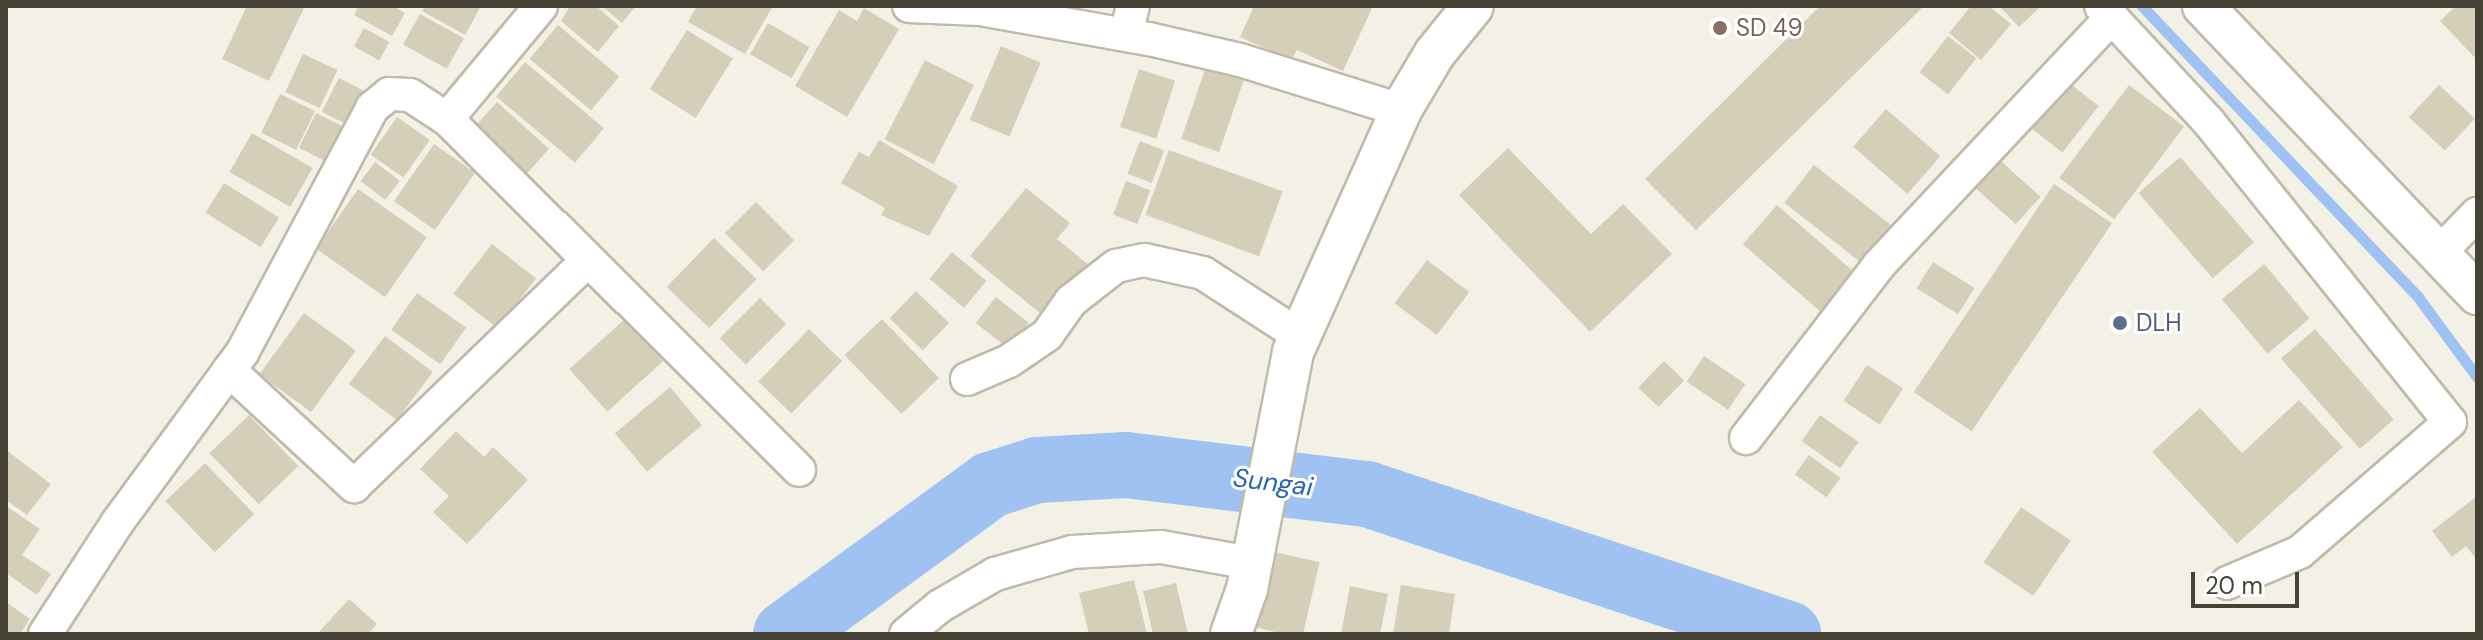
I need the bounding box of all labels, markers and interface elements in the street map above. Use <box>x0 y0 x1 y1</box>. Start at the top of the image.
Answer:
place label: SD 49 <box>1736 14 1802 42</box>
marker: SD 49 <box>1711 19 1729 37</box>
place label: DLH <box>2136 309 2182 337</box>
marker: DLH <box>2111 314 2129 332</box>
water label: Sungai <box>1231 463 1315 503</box>
scale bar <box>2195 556 2303 606</box>
text: 20 m <box>2205 570 2263 601</box>

